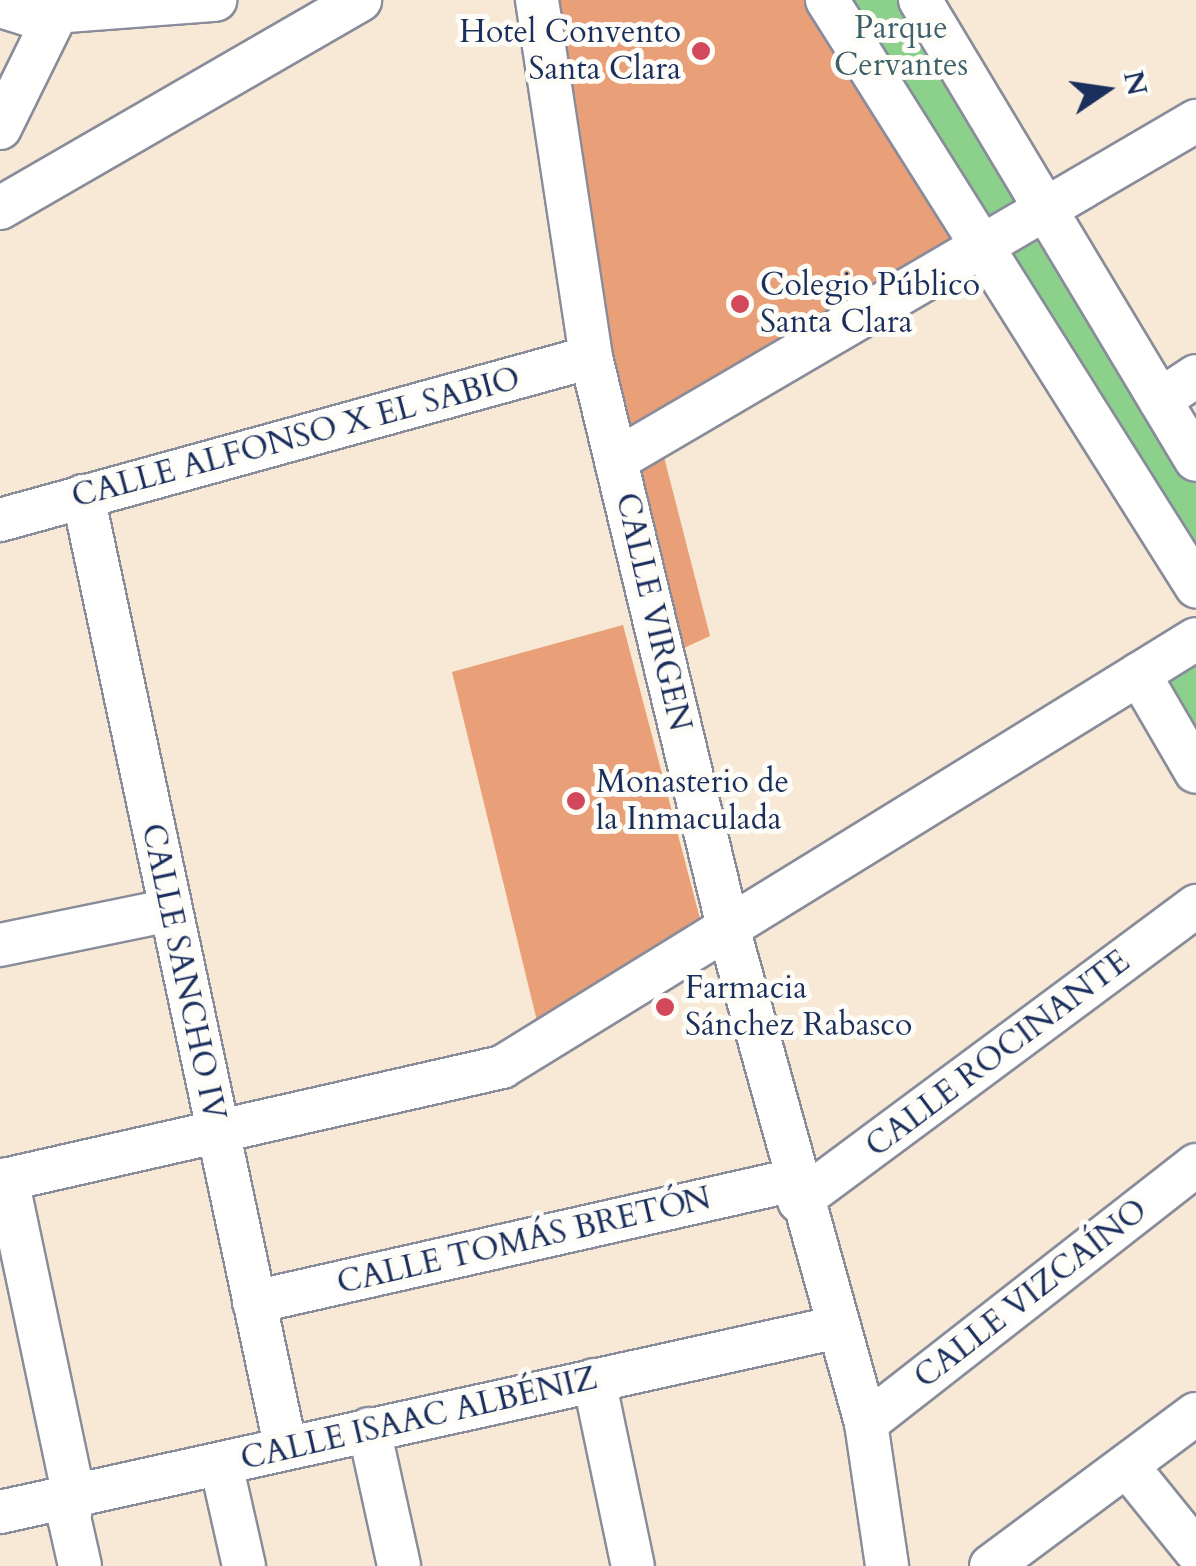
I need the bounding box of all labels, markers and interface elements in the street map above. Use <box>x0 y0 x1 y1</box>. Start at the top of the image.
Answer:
park label: Parque Cervantes <box>834 10 968 85</box>
place label: Hotel Convento Santa Clara <box>459 14 681 89</box>
marker: Hotel Convento Santa Clara <box>690 40 712 62</box>
north arrow <box>1056 40 1156 140</box>
text: N <box>1114 67 1156 99</box>
place label: Colegio Público Santa Clara <box>760 267 980 342</box>
marker: Colegio Público Santa Clara <box>729 293 751 315</box>
street label: CALLE ALFONSO X EL SABIO <box>68 360 524 516</box>
street label: CALLE VIRGEN <box>607 489 699 735</box>
place label: Monasterio de la Inmaculada <box>596 764 789 839</box>
marker: Monasterio de la Inmaculada <box>565 790 587 812</box>
street label: CALLE SANCHO IV <box>133 820 233 1124</box>
street label: CALLE ROCINANTE <box>859 942 1137 1166</box>
place label: Farmacia Sánchez Rabasco <box>685 970 912 1045</box>
marker: Farmacia Sánchez Rabasco <box>654 996 676 1018</box>
street label: CALLE TOMÁS BRETÓN <box>333 1179 715 1303</box>
street label: CALLE VIZCAÍNO <box>907 1191 1155 1397</box>
street label: CALLE ISAAC ALBÉNIZ <box>237 1359 601 1479</box>

